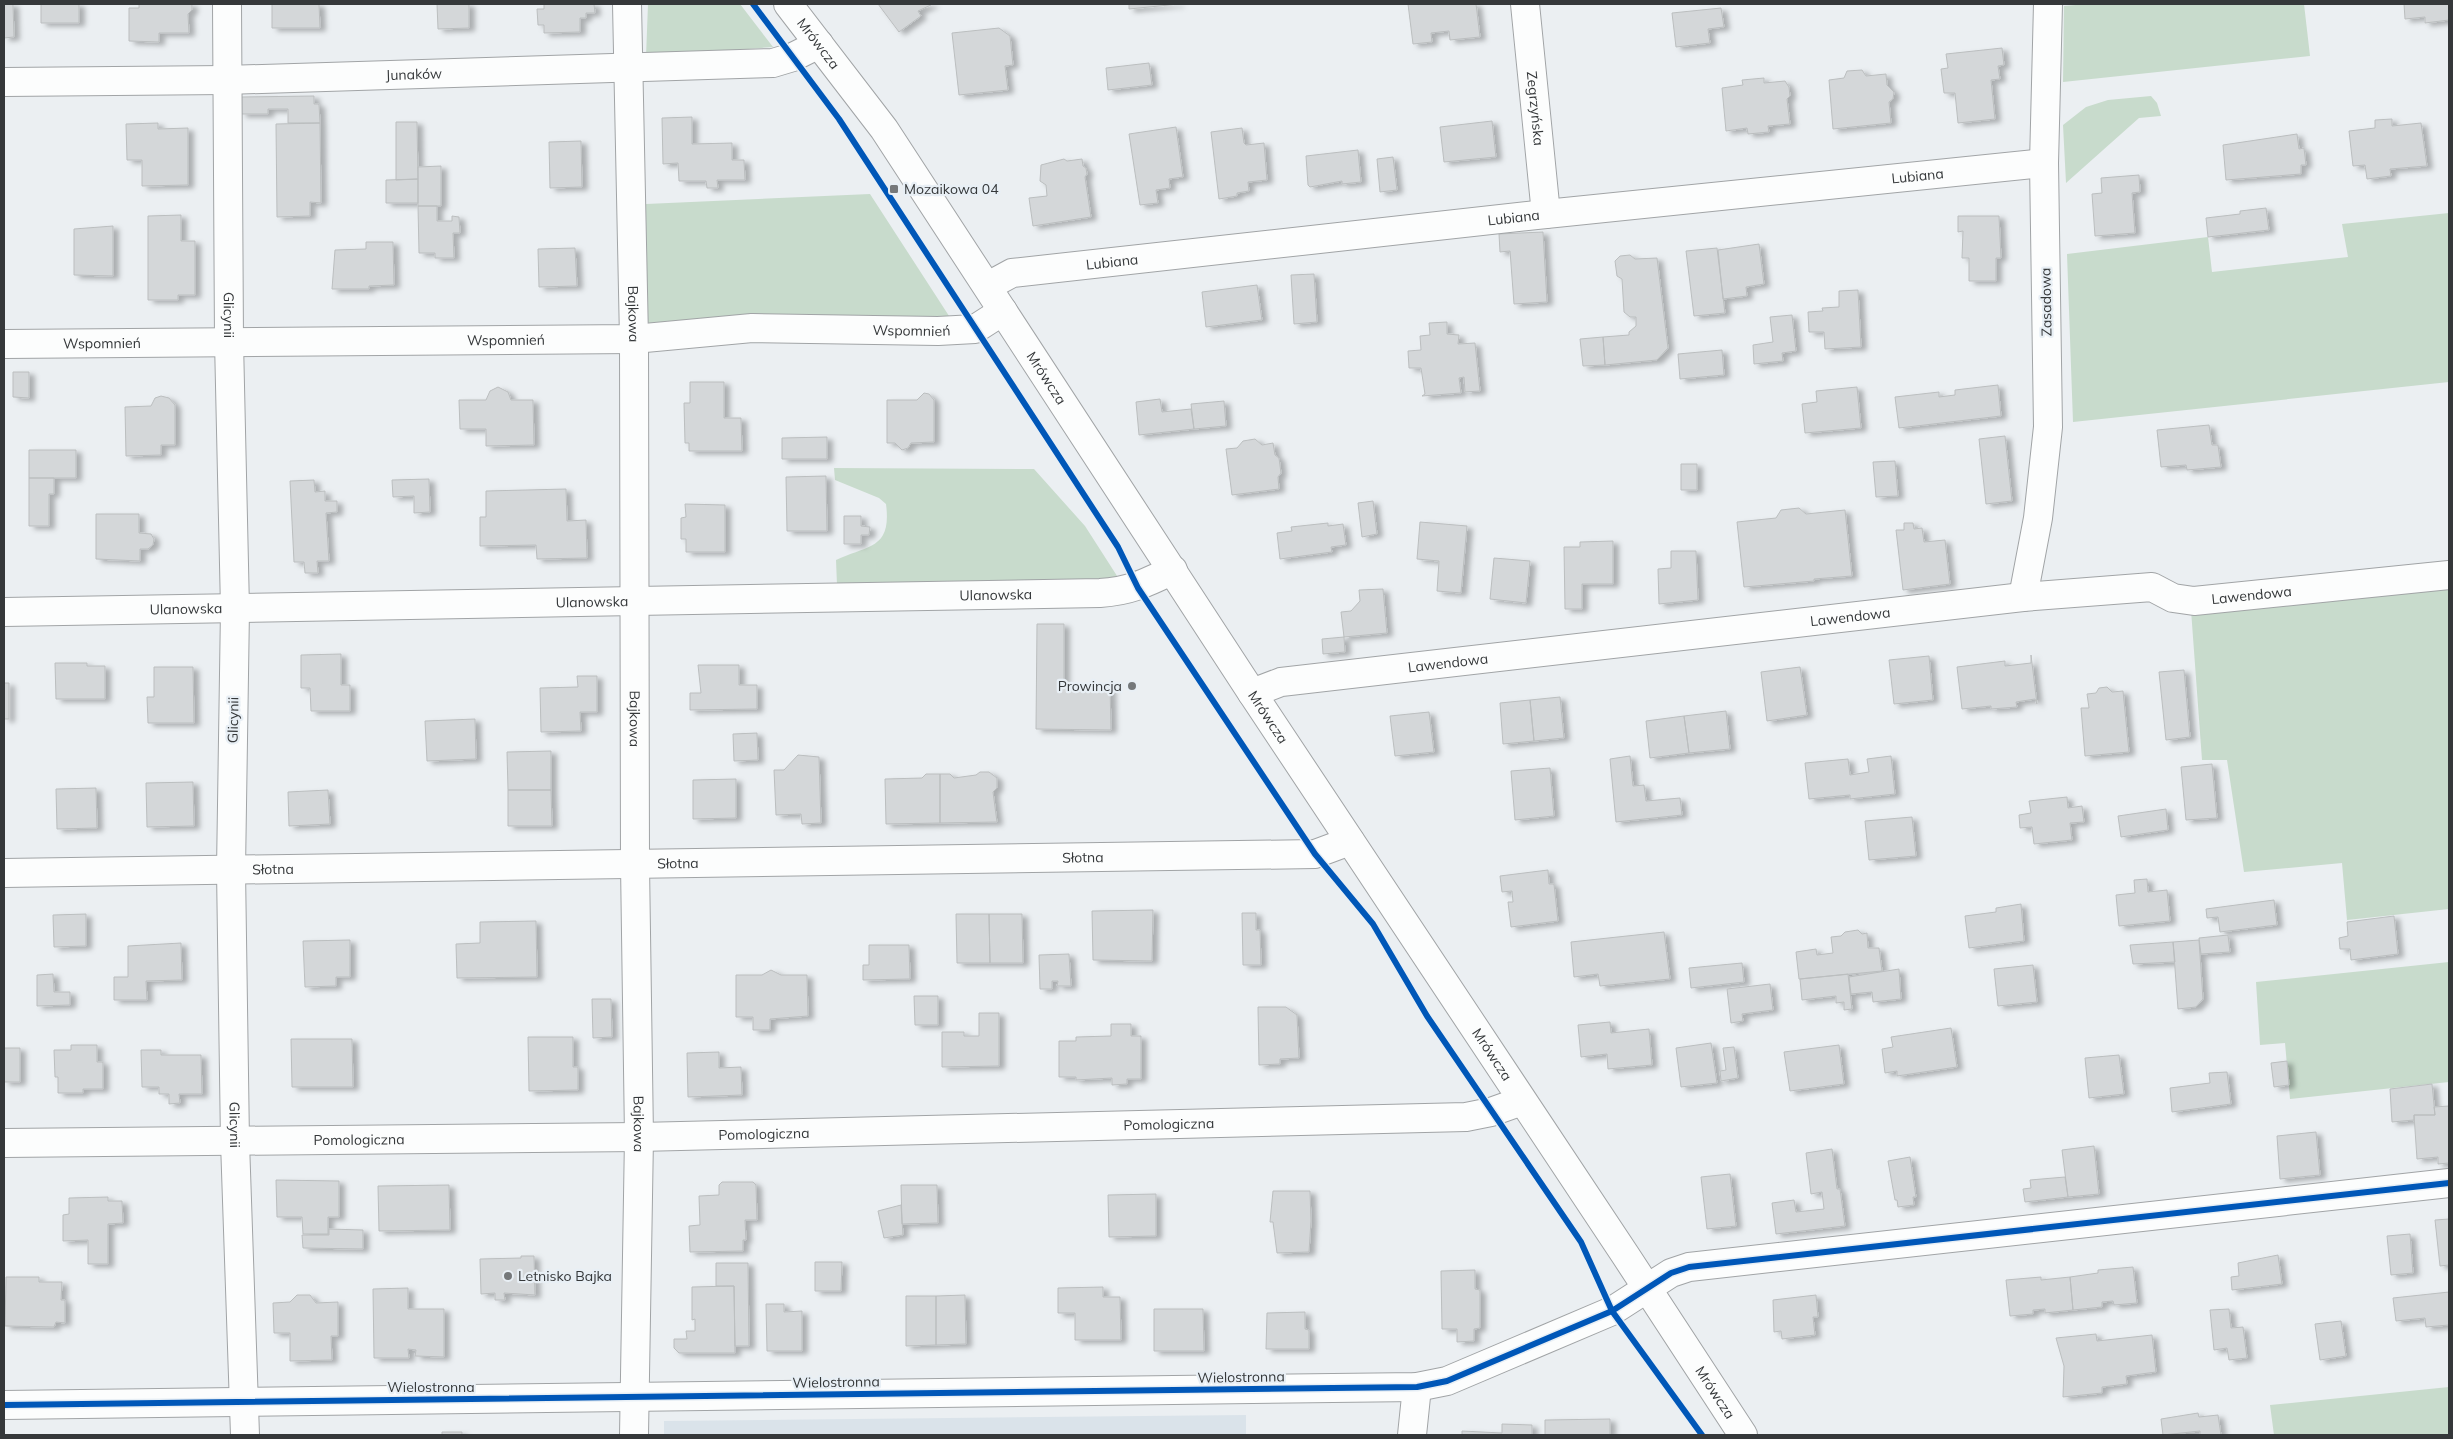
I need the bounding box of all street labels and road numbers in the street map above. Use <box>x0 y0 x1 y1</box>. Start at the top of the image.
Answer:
street label: Mrówcza <box>793 15 844 73</box>
street label: Junaków <box>385 64 442 84</box>
street label: Zegrzyńska <box>1523 70 1548 147</box>
street label: Lubiana <box>1891 164 1944 188</box>
street label: Lubiana <box>1487 206 1541 229</box>
street label: Lubiana <box>1085 250 1139 274</box>
street label: Zasadowa <box>2036 268 2056 336</box>
street label: Bajkowa <box>624 285 643 342</box>
street label: Glicynii <box>220 292 238 338</box>
street label: Wspomnień <box>872 321 951 340</box>
street label: Wspomnień <box>467 331 545 349</box>
street label: Wspomnień <box>63 334 141 353</box>
street label: Mrówcza <box>1023 348 1070 408</box>
street label: Lawendowa <box>2210 582 2293 608</box>
street label: Ulanowska <box>959 585 1032 604</box>
street label: Ulanowska <box>555 592 628 611</box>
street label: Ulanowska <box>150 599 222 618</box>
street label: Lawendowa <box>1809 603 1891 630</box>
street label: Lawendowa <box>1407 649 1489 676</box>
street label: Mrówcza <box>1244 687 1292 747</box>
street label: Bajkowa <box>626 691 644 747</box>
street label: Glicynii <box>224 697 242 743</box>
street label: Słotna <box>1062 848 1104 867</box>
street label: Słotna <box>657 854 699 873</box>
street label: Słotna <box>252 860 294 878</box>
street label: Mrówcza <box>1468 1025 1516 1084</box>
street label: Bajkowa <box>629 1095 648 1152</box>
street label: Glicynii <box>225 1102 244 1148</box>
street label: Pomologiczna <box>1123 1114 1215 1134</box>
street label: Pomologiczna <box>718 1124 810 1144</box>
street label: Pomologiczna <box>313 1130 405 1149</box>
street label: Mrówcza <box>1691 1363 1739 1422</box>
street label: Wielostronna <box>1197 1367 1285 1387</box>
street label: Wielostronna <box>792 1372 880 1392</box>
street label: Wielostronna <box>387 1378 475 1396</box>

